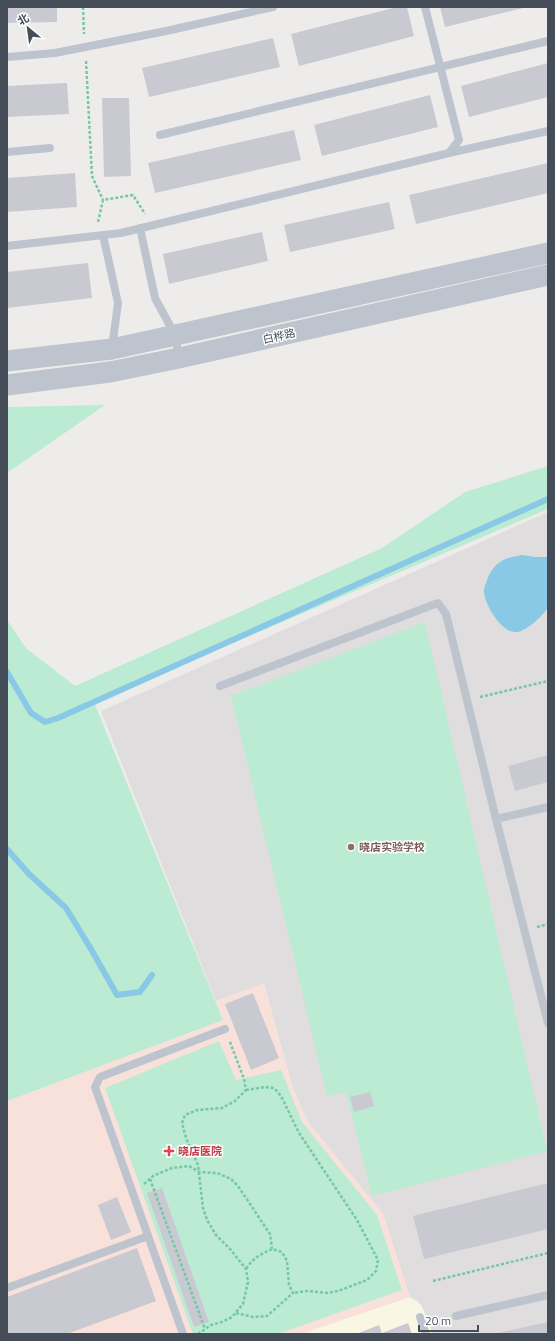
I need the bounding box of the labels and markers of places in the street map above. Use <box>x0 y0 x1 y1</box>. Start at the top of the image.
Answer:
place label: 晓店实验学校 <box>359 839 425 855</box>
marker: 晓店实验学校 <box>346 842 356 852</box>
place label: 晓店医院 <box>178 1143 222 1159</box>
marker: 晓店医院 <box>163 1145 175 1157</box>

